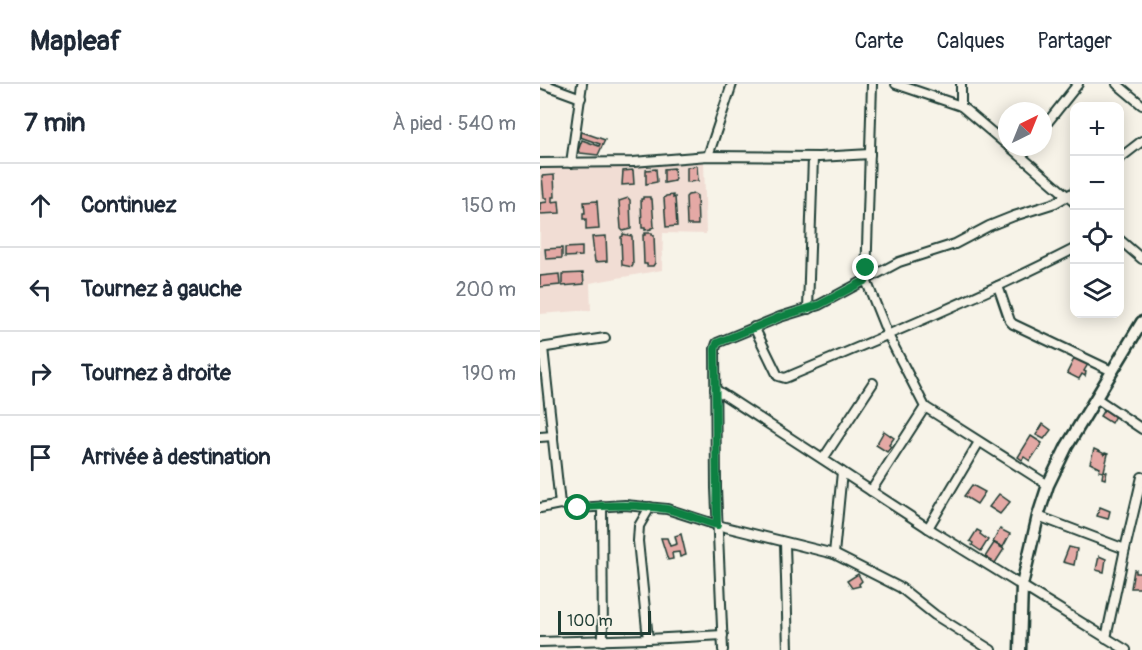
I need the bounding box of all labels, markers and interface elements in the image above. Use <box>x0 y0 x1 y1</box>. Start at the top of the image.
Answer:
text: Mapleaf <box>30 24 121 59</box>
text: Carte <box>854 28 903 55</box>
text: Calques <box>936 28 1004 55</box>
text: Partager <box>1037 28 1112 55</box>
north arrow <box>998 102 1052 156</box>
map controls <box>1070 102 1124 318</box>
button: + <box>1070 102 1124 156</box>
text: 7 min <box>24 107 86 139</box>
text: À pied · 540 m <box>392 111 516 136</box>
button: − <box>1070 156 1124 210</box>
icon: ahead <box>24 189 57 222</box>
text: Continuez <box>81 191 177 219</box>
text: 150 m <box>462 193 516 218</box>
button: locate <box>1070 210 1124 264</box>
route end <box>852 254 878 280</box>
button: layers <box>1070 264 1124 318</box>
icon: left <box>24 273 57 306</box>
text: Tournez à gauche <box>81 275 242 303</box>
text: 200 m <box>455 277 516 302</box>
icon: right <box>24 357 57 390</box>
text: Tournez à droite <box>81 359 231 387</box>
text: 190 m <box>462 361 516 386</box>
icon: arrive <box>24 441 57 474</box>
text: Arrivée à destination <box>81 443 271 471</box>
route start <box>564 494 590 520</box>
scale bar <box>558 608 651 636</box>
text: 100 m <box>567 611 613 631</box>

